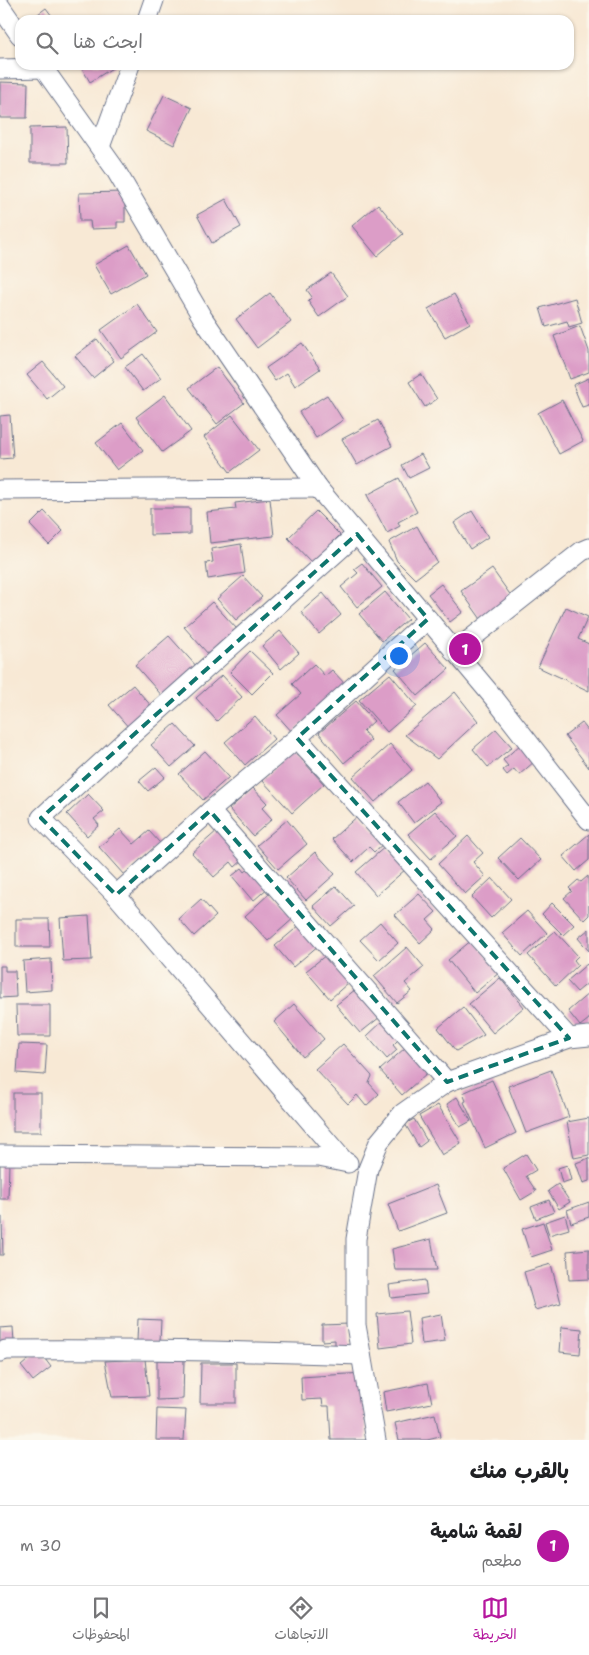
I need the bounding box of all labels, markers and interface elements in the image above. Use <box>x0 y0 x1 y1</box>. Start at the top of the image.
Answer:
search box <box>15 15 574 70</box>
icon: search <box>33 29 61 57</box>
text: ابحث هنا <box>73 29 143 54</box>
pin: 1 <box>449 630 481 668</box>
your location <box>386 643 412 669</box>
text: بالقرب منك <box>470 1457 569 1485</box>
text: لقمة شامية <box>430 1519 522 1544</box>
text: 30 m <box>20 1535 61 1556</box>
text: 1 <box>549 1535 557 1556</box>
text: مطعم <box>482 1550 522 1571</box>
tab: المحفوظات <box>72 1594 130 1647</box>
tab: الاتجاهات <box>274 1594 329 1647</box>
tab: الخريطة <box>473 1594 517 1647</box>

